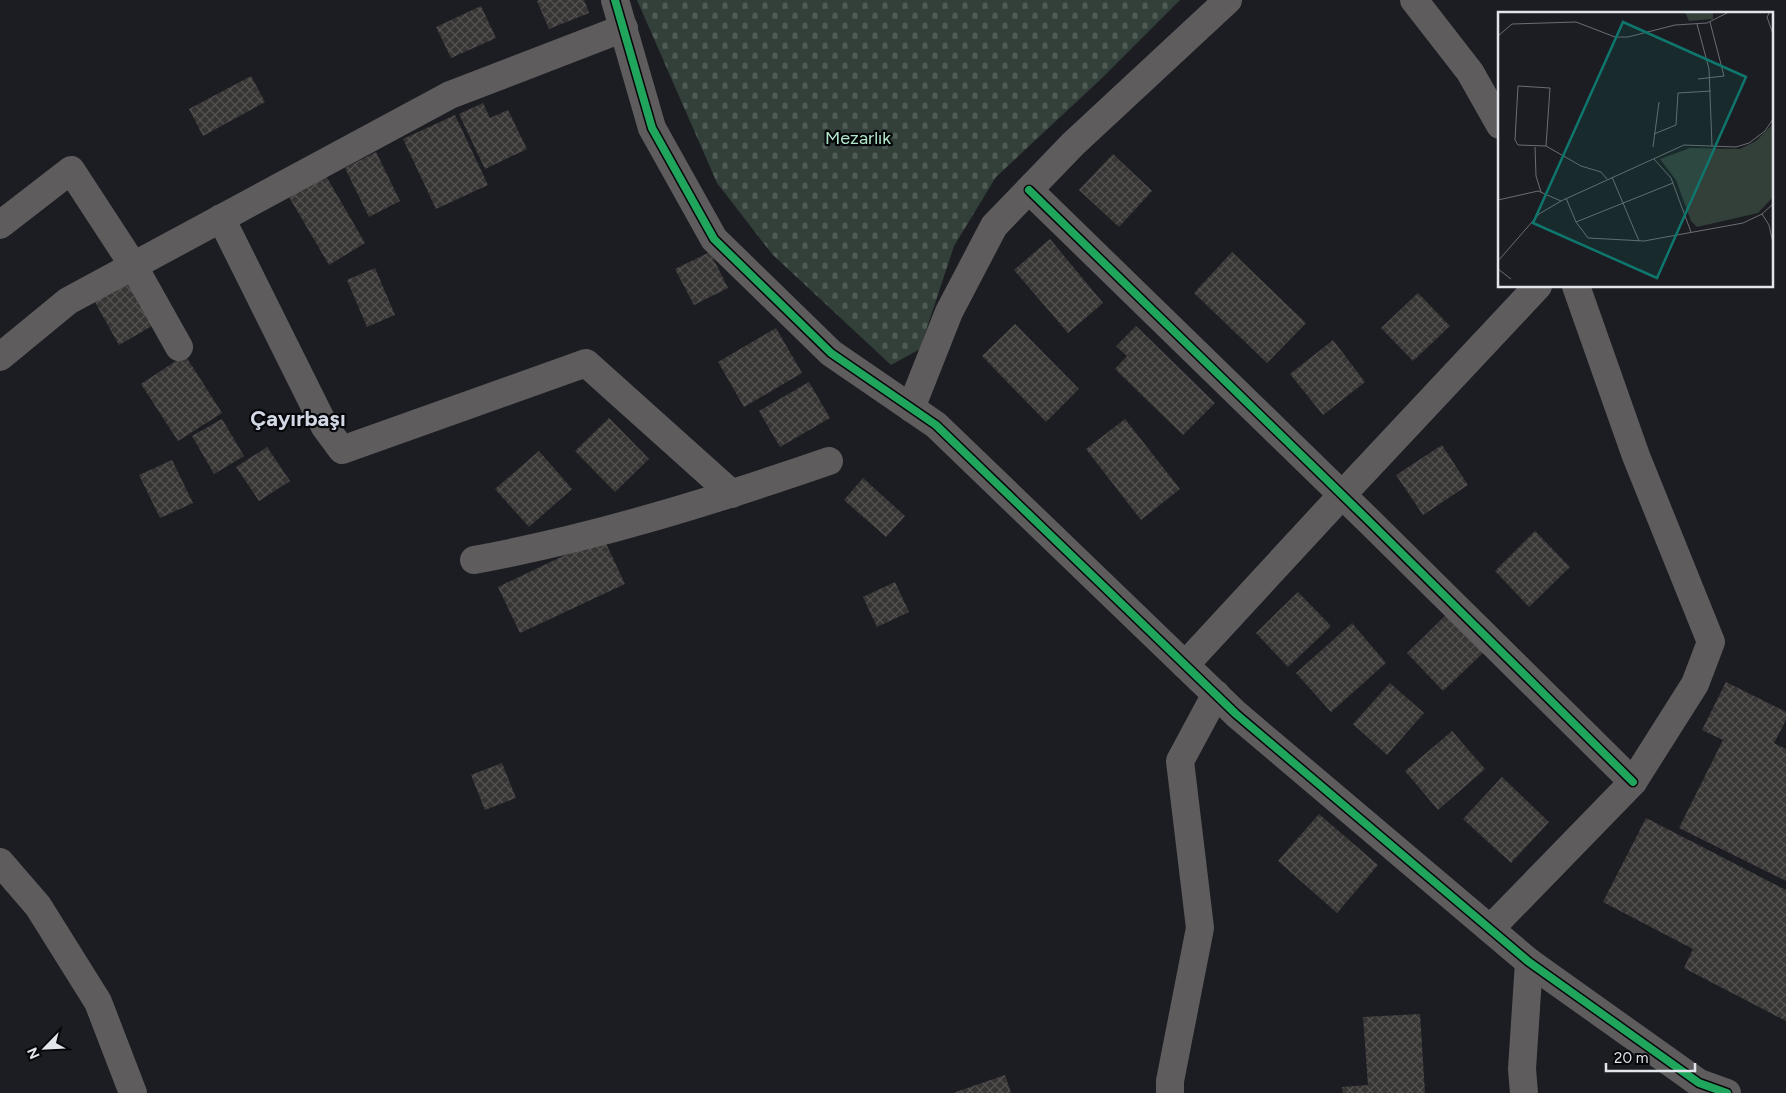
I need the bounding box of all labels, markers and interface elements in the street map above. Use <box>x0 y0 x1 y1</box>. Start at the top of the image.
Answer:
inset map <box>1498 12 1774 288</box>
park label: Mezarlık <box>825 127 891 149</box>
district label: Çayırbaşı <box>250 405 346 432</box>
north arrow <box>20 1023 70 1073</box>
scale bar <box>1606 1040 1695 1072</box>
text: N <box>24 1045 44 1061</box>
text: 20 m <box>1614 1049 1648 1067</box>

